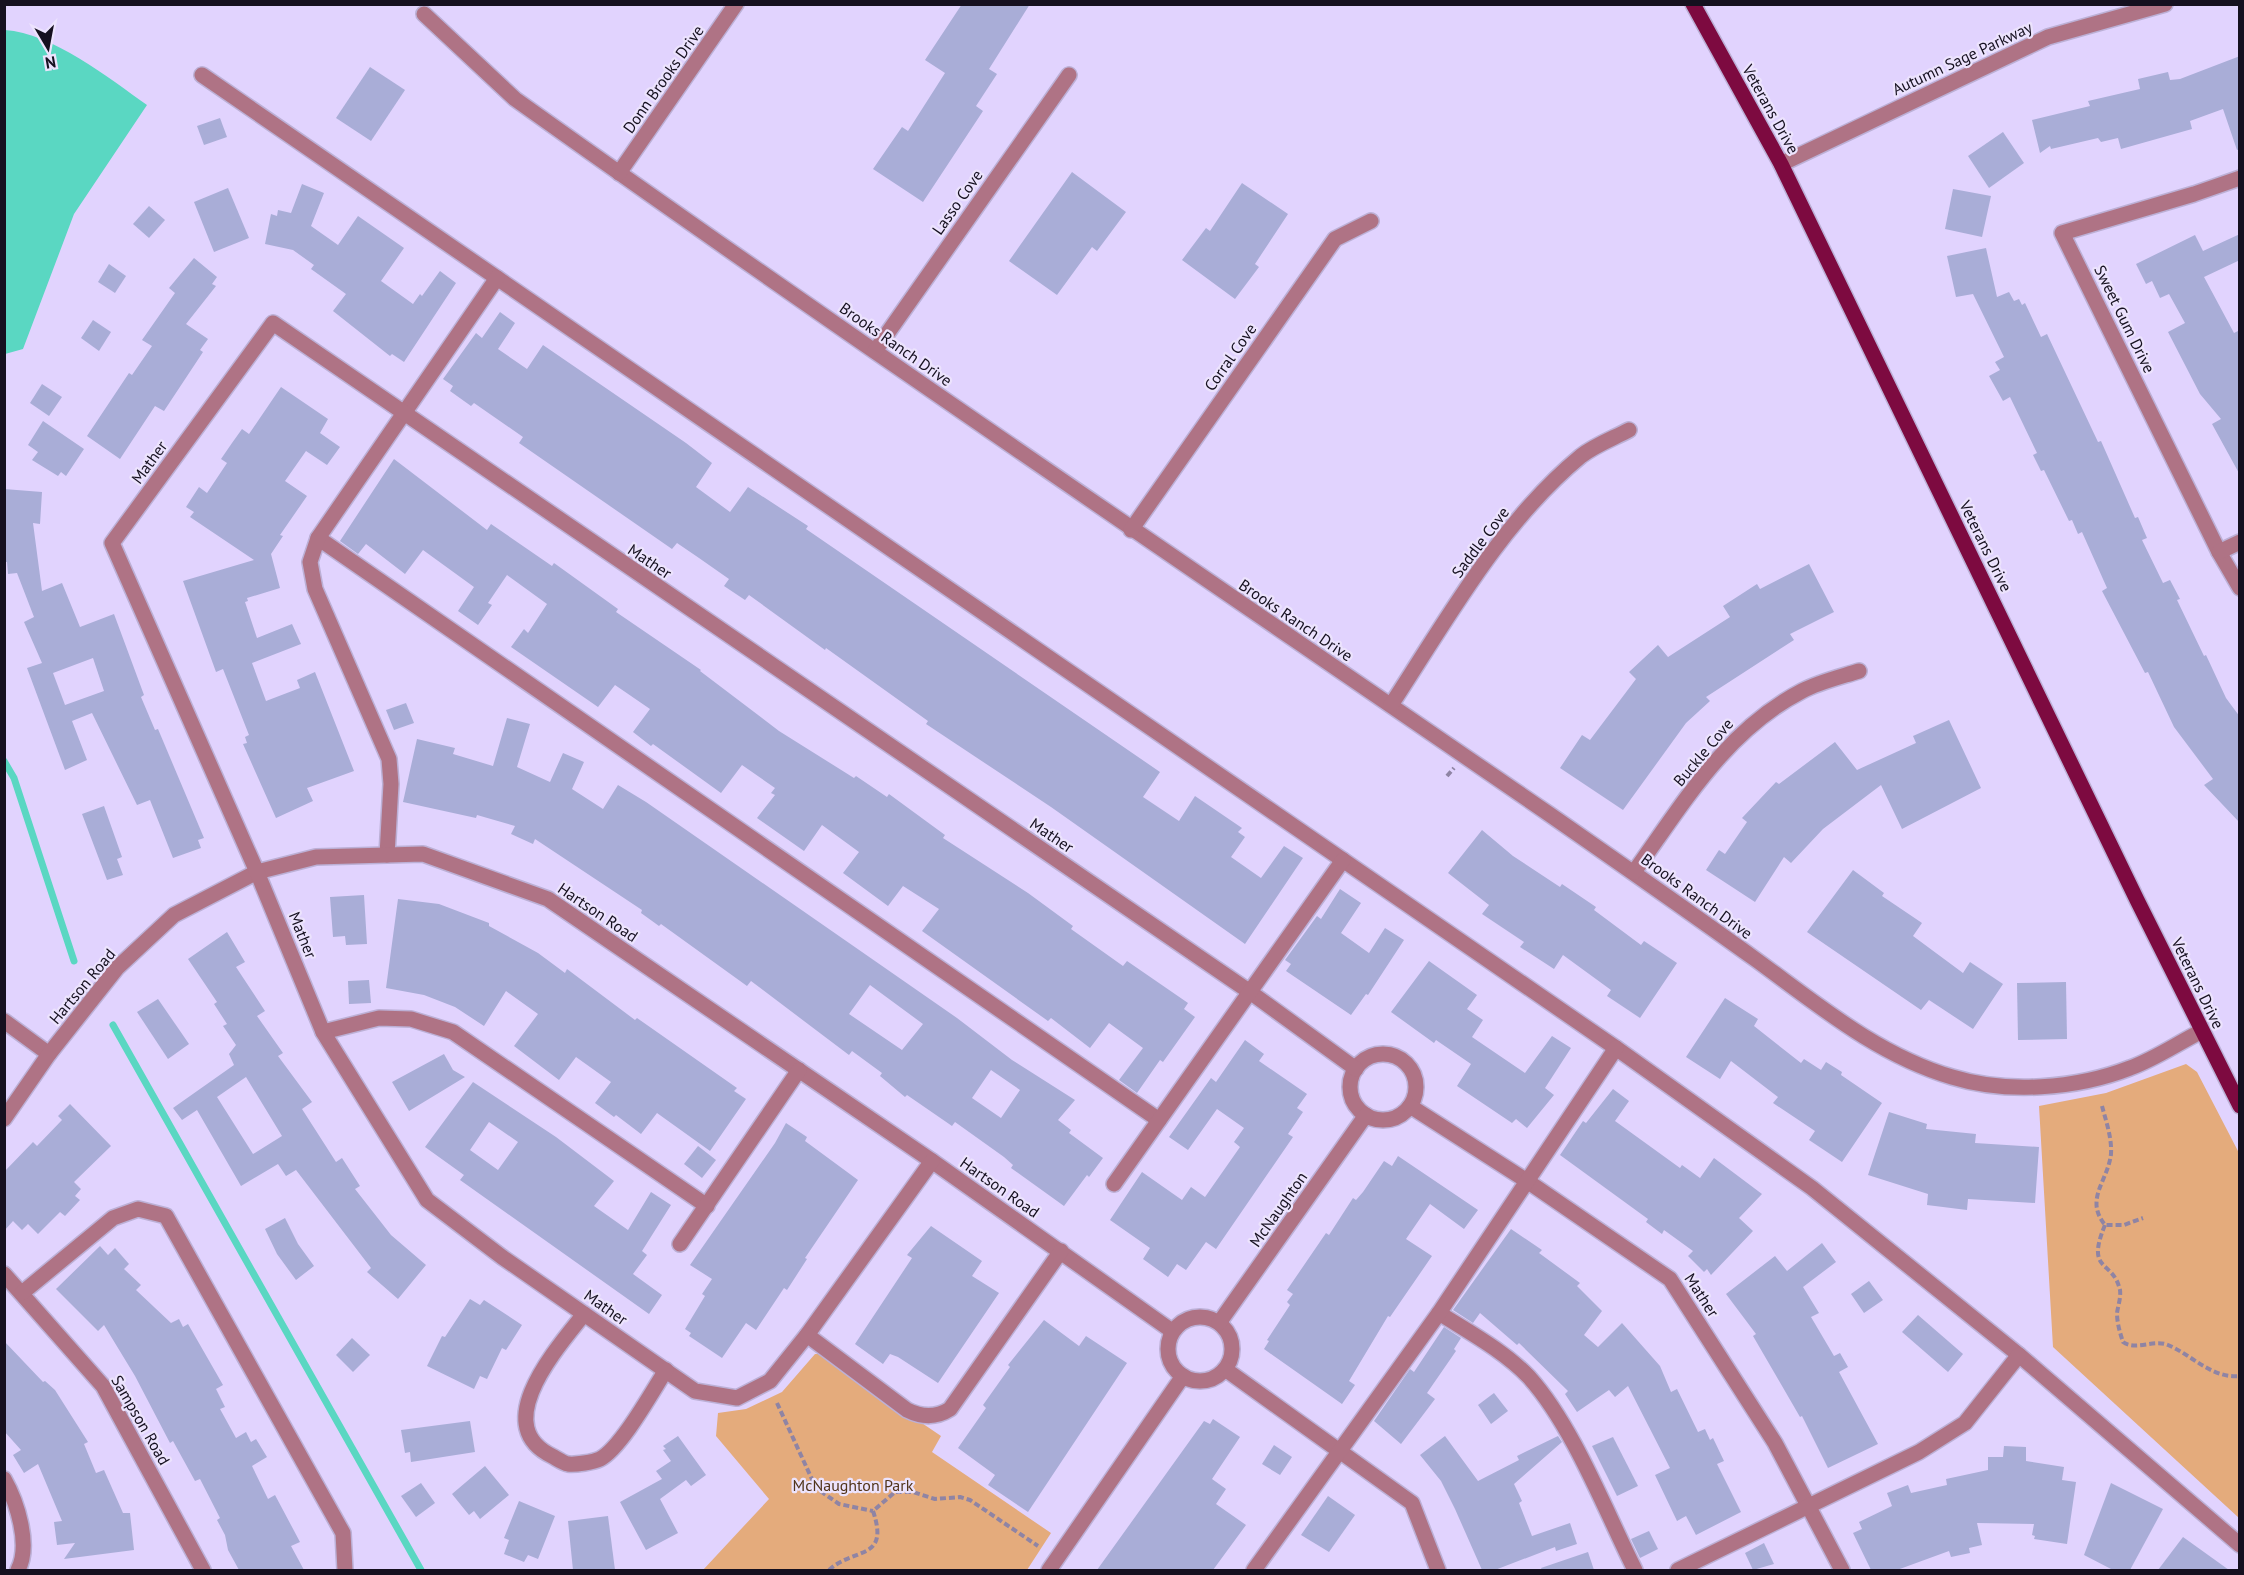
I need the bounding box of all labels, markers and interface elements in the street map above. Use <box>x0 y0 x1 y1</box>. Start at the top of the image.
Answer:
street label: Autumn Sage Parkway <box>1889 17 2036 99</box>
north arrow <box>18 18 78 78</box>
street label: Donn Brooks Drive <box>618 21 708 137</box>
text: N <box>44 52 58 74</box>
street label: Veterans Drive <box>1738 60 1804 157</box>
street label: Lasso Cove <box>927 166 987 238</box>
street label: Sweet Gum Drive <box>2090 262 2160 376</box>
street label: Brooks Ranch Drive <box>836 298 956 390</box>
street label: Corral Cove <box>1200 320 1260 394</box>
street label: Mather <box>127 436 172 487</box>
street label: Veterans Drive <box>1955 496 2017 595</box>
street label: Saddle Cove <box>1447 503 1513 581</box>
street label: Mather <box>624 539 676 583</box>
street label: Brooks Ranch Drive <box>1235 575 1357 665</box>
street label: Buckle Cove <box>1669 714 1737 790</box>
street label: Mather <box>1026 813 1078 857</box>
street label: Brooks Ranch Drive <box>1637 849 1757 943</box>
street label: Hartson Road <box>554 878 642 946</box>
street label: Mather <box>285 909 322 962</box>
street label: Veterans Drive <box>2167 933 2229 1032</box>
street label: Hartson Road <box>45 944 119 1028</box>
street label: Hartson Road <box>956 1152 1044 1222</box>
street label: McNaughton <box>1245 1168 1311 1250</box>
street label: Mather <box>1680 1269 1724 1321</box>
street label: Mather <box>580 1285 632 1329</box>
street label: Sampson Road <box>107 1372 175 1468</box>
park label: McNaughton Park <box>793 1475 914 1495</box>

